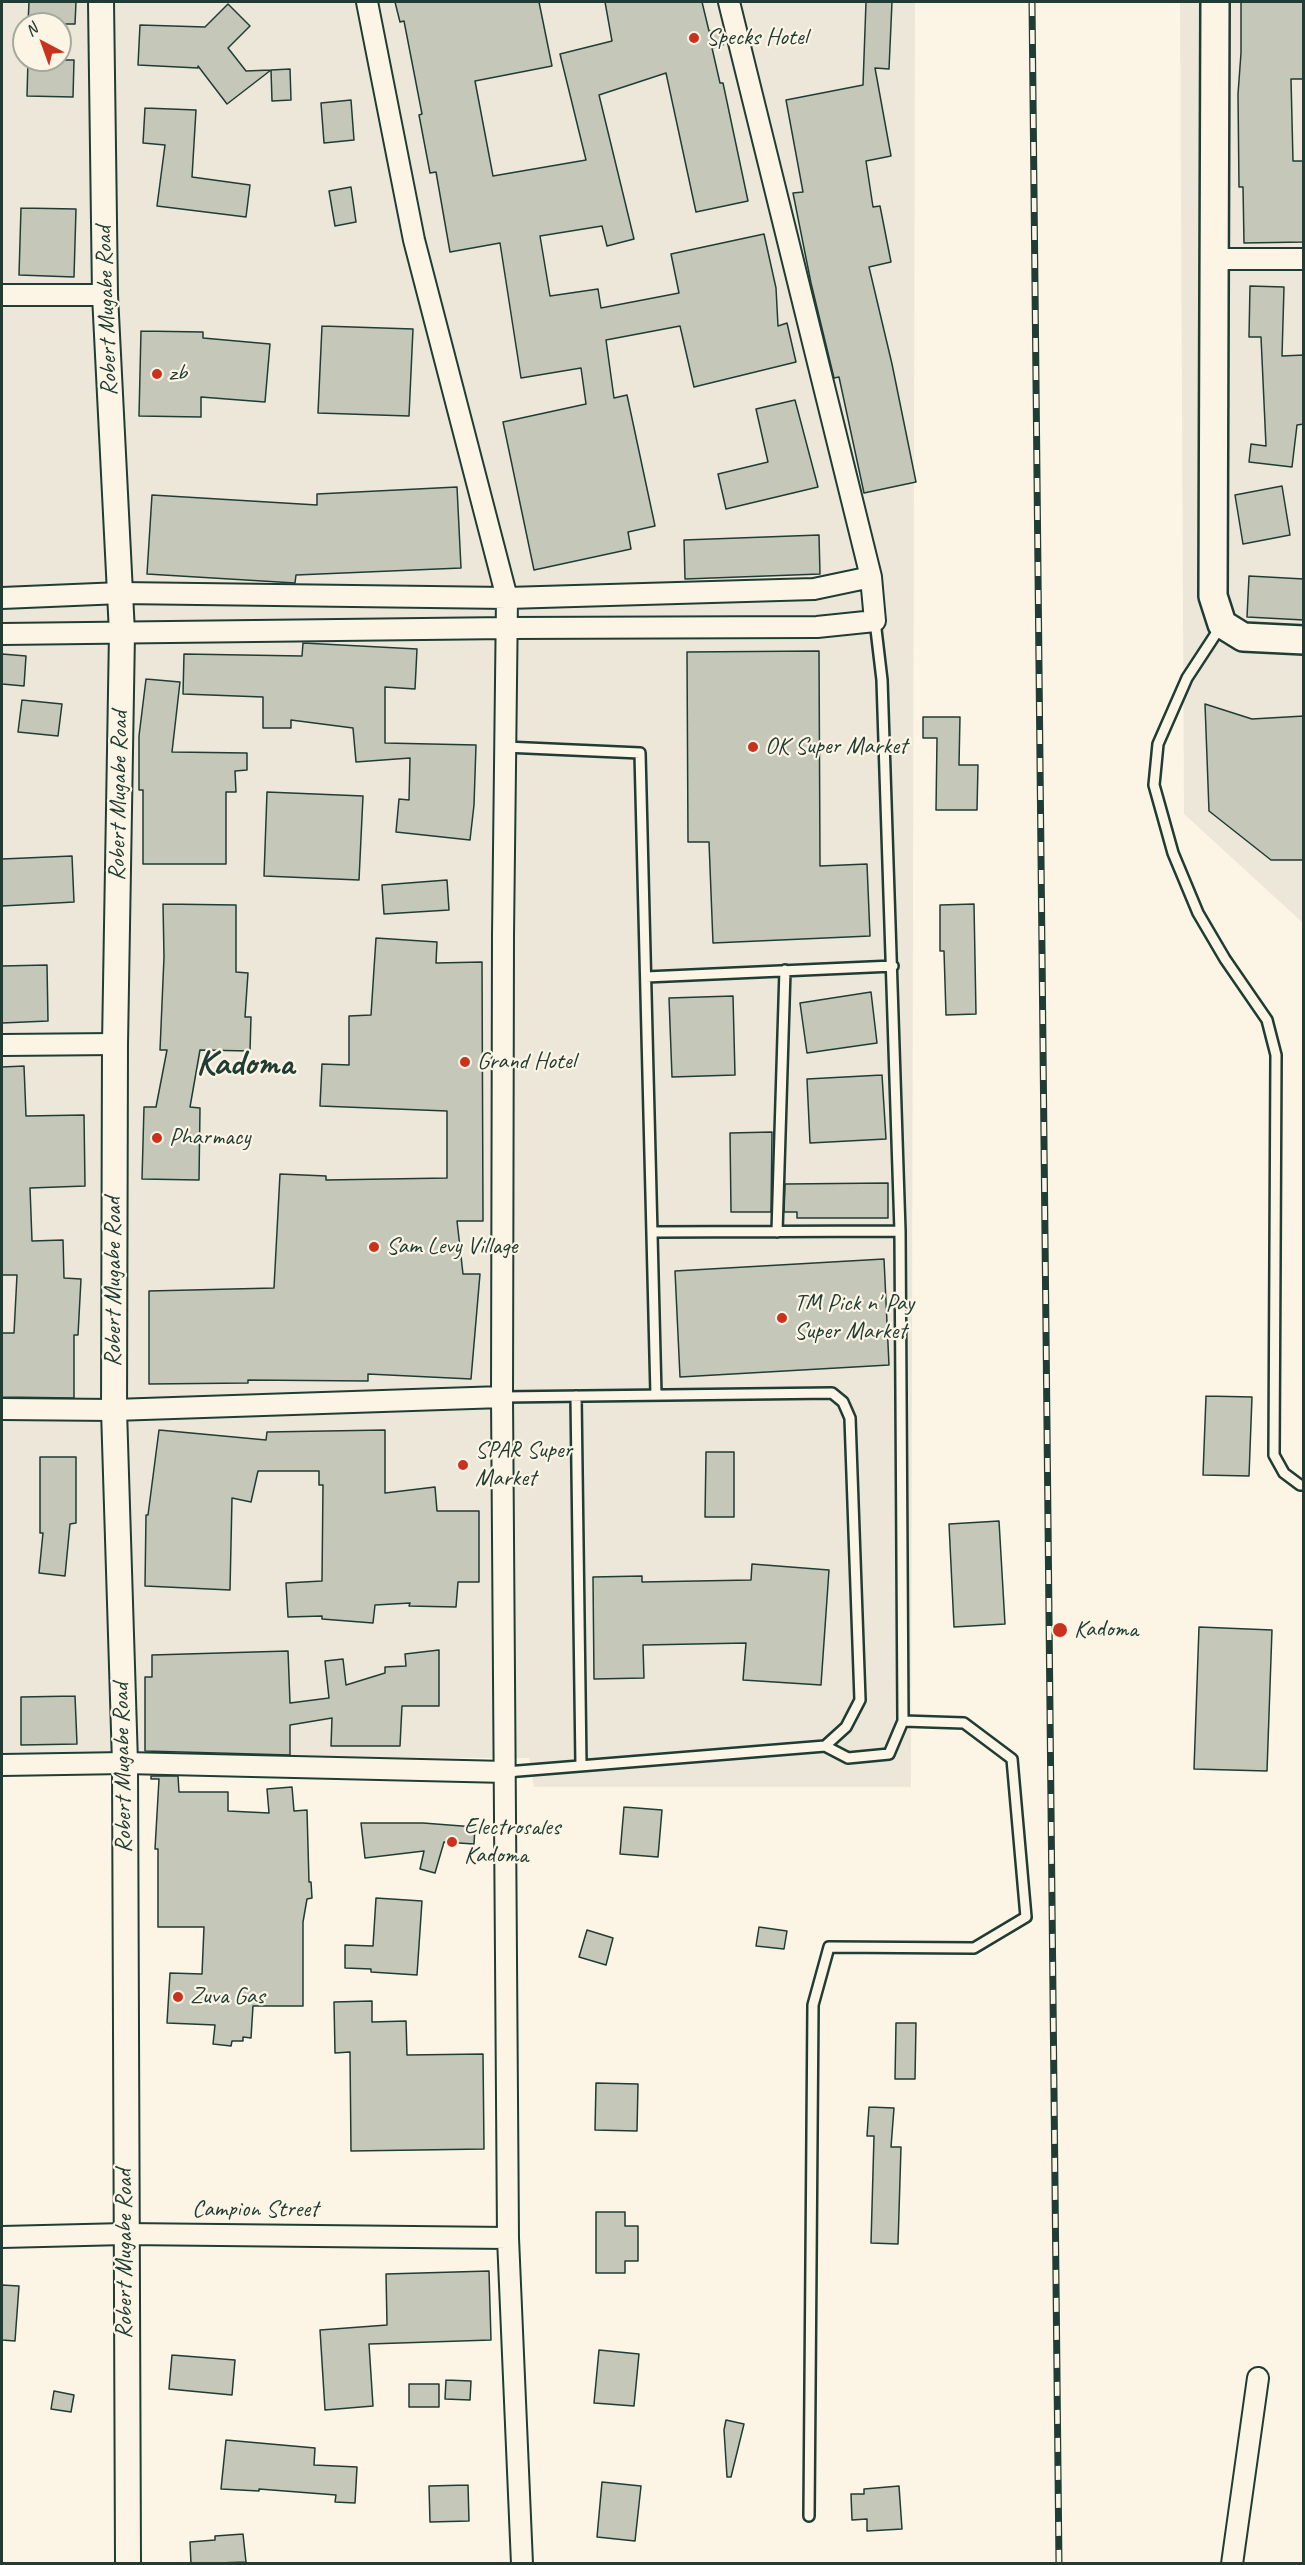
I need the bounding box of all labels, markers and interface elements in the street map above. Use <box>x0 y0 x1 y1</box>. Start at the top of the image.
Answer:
north arrow <box>12 12 72 72</box>
text: N <box>21 19 42 41</box>
place label: Specks Hotel <box>706 24 807 52</box>
marker: Specks Hotel <box>687 31 701 45</box>
street label: Robert Mugabe Road <box>90 226 124 396</box>
place label: zb <box>169 360 187 388</box>
marker: zb <box>150 367 164 381</box>
street label: Robert Mugabe Road <box>103 711 135 881</box>
place label: OK Super Market <box>765 733 907 761</box>
marker: OK Super Market <box>746 740 760 754</box>
district label: Kadoma <box>196 1043 294 1087</box>
place label: Grand Hotel <box>477 1048 576 1076</box>
marker: Grand Hotel <box>458 1055 472 1069</box>
place label: Pharmacy <box>169 1124 250 1152</box>
marker: Pharmacy <box>150 1131 164 1145</box>
street label: Robert Mugabe Road <box>100 1197 128 1367</box>
place label: Sam Levy Village <box>386 1233 517 1261</box>
marker: Sam Levy Village <box>367 1240 381 1254</box>
place label: TM Pick n' Pay Super Market <box>794 1290 914 1346</box>
marker: TM Pick n' Pay Super Market <box>775 1311 789 1325</box>
place label: SPAR Super Market <box>475 1437 572 1493</box>
marker: SPAR Super Market <box>456 1458 470 1472</box>
place label: Kadoma <box>1074 1616 1138 1644</box>
marker: Kadoma <box>1051 1621 1069 1639</box>
street label: Robert Mugabe Road <box>107 1683 139 1853</box>
place label: Electrosales Kadoma <box>464 1814 560 1870</box>
marker: Electrosales Kadoma <box>445 1835 459 1849</box>
place label: Zuva Gas <box>190 1983 264 2011</box>
marker: Zuva Gas <box>171 1990 185 2004</box>
street label: Robert Mugabe Road <box>111 2169 139 2339</box>
street label: Campion Street <box>192 2196 318 2224</box>

